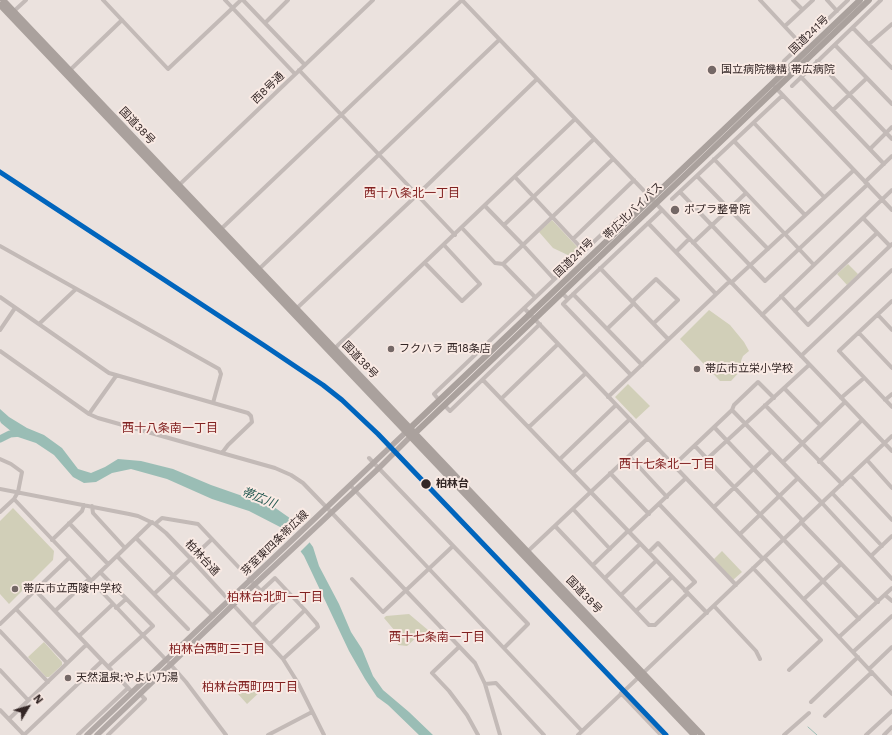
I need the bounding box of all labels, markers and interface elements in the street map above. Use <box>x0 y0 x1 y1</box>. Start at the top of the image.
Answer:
street label: 国道241号 <box>786 13 832 57</box>
place label: 国立病院機構 帯広病院 <box>721 63 835 77</box>
marker: 国立病院機構 帯広病院 <box>706 64 718 76</box>
street label: 西8号通 <box>249 69 287 107</box>
street label: 国道38号 <box>116 105 158 147</box>
street label: 帯広北バイパス <box>601 180 665 242</box>
district label: 西十八条北一丁目 <box>364 186 460 200</box>
place label: ポプラ整骨院 <box>684 203 750 217</box>
marker: ポプラ整骨院 <box>669 204 681 216</box>
street label: 国道241号 <box>551 236 597 280</box>
street label: 国道38号 <box>339 339 381 381</box>
place label: フクハラ 西18条店 <box>399 342 491 356</box>
marker: フクハラ 西18条店 <box>386 344 396 354</box>
place label: 帯広市立栄小学校 <box>705 362 793 376</box>
marker: 帯広市立栄小学校 <box>692 364 702 374</box>
district label: 西十八条南一丁目 <box>122 421 218 435</box>
district label: 西十七条北一丁目 <box>619 457 715 471</box>
marker: 柏林台 <box>419 477 433 491</box>
place label: 柏林台 <box>436 477 469 491</box>
water label: 帯広川 <box>240 485 278 511</box>
street label: 芽室東四条帯広線 <box>239 508 311 578</box>
street label: 柏林台通 <box>182 537 222 579</box>
street label: 国道38号 <box>563 574 605 616</box>
place label: 帯広市立西陵中学校 <box>23 582 122 596</box>
marker: 帯広市立西陵中学校 <box>10 584 20 594</box>
district label: 柏林台北町一丁目 <box>227 590 323 604</box>
district label: 西十七条南一丁目 <box>389 630 485 644</box>
district label: 柏林台西町三丁目 <box>169 642 265 656</box>
place label: 天然温泉;やよい乃湯 <box>76 671 178 685</box>
marker: 天然温泉;やよい乃湯 <box>63 673 73 683</box>
district label: 柏林台西町四丁目 <box>202 680 298 694</box>
north arrow <box>8 687 48 727</box>
text: N <box>30 692 45 707</box>

